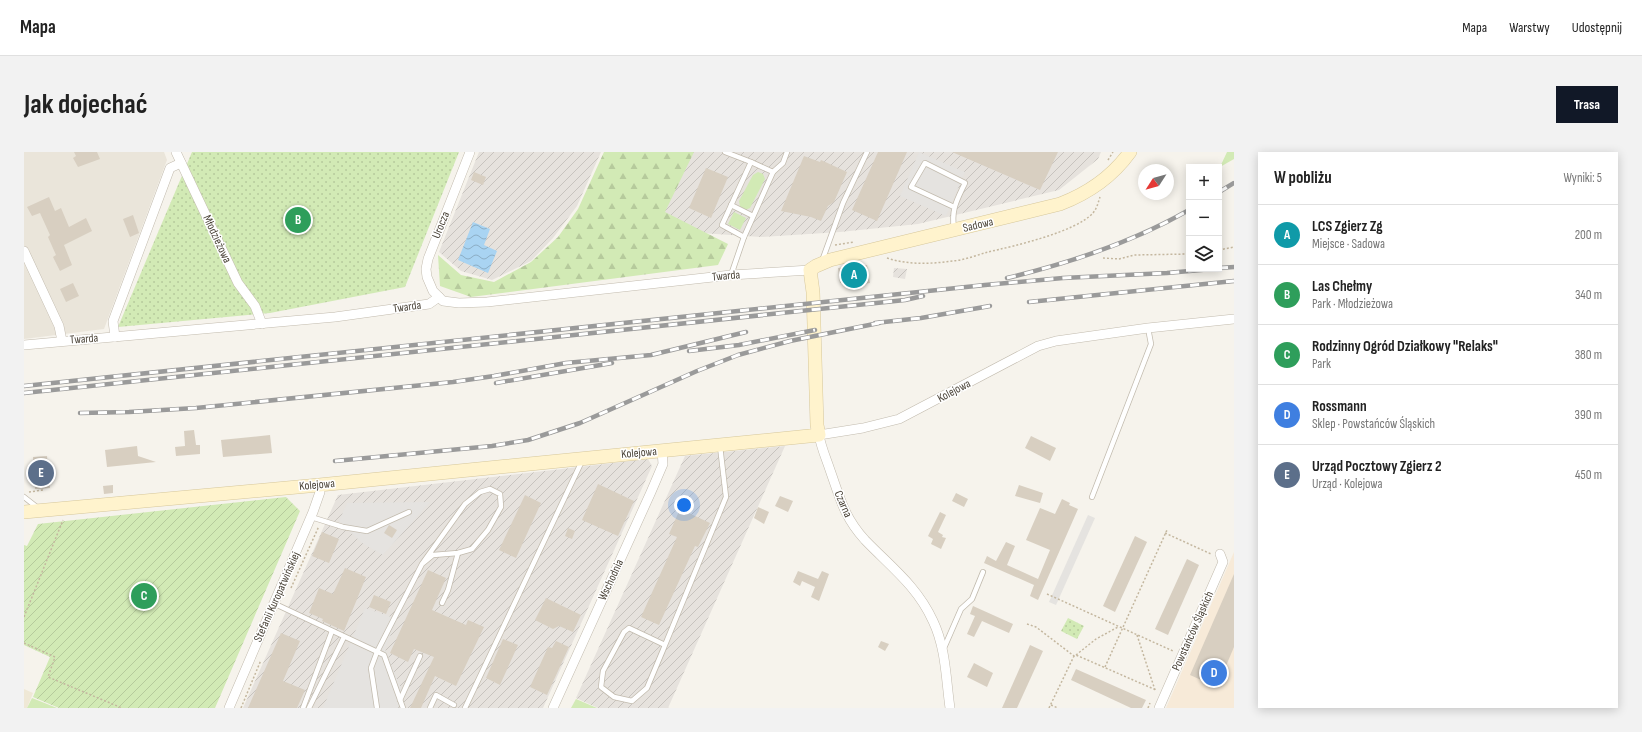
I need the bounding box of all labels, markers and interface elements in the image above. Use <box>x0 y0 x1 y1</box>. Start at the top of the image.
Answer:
text: Mapa <box>20 16 56 39</box>
text: Mapa <box>1462 19 1487 36</box>
text: Warstwy <box>1509 19 1550 36</box>
text: Udostępnij <box>1572 19 1622 36</box>
button: Trasa <box>1556 86 1618 123</box>
text: Jak dojechać <box>24 88 147 121</box>
north arrow <box>1138 164 1174 200</box>
map controls <box>1186 164 1222 272</box>
button: + <box>1186 164 1222 200</box>
text: W pobliżu <box>1274 168 1332 188</box>
text: Wyniki: 5 <box>1564 170 1602 186</box>
button: − <box>1186 200 1222 236</box>
pin: B <box>285 205 311 235</box>
street label: Urocza <box>429 209 453 241</box>
street label: Młodzieżowa <box>199 213 235 266</box>
street label: Sadowa <box>961 214 995 236</box>
text: LCS Zgierz Zg <box>1312 217 1383 236</box>
text: A <box>1284 227 1290 243</box>
text: 200 m <box>1575 227 1602 243</box>
button: layers <box>1186 236 1222 272</box>
text: Miejsce · Sadowa <box>1312 236 1385 252</box>
pin: A <box>841 260 867 290</box>
street label: Twarda <box>711 267 741 285</box>
text: Las Chełmy <box>1312 277 1372 296</box>
text: B <box>1284 287 1290 303</box>
text: 340 m <box>1575 287 1602 303</box>
text: Park · Młodzieżowa <box>1312 296 1393 312</box>
street label: Twarda <box>392 298 422 316</box>
street label: Twarda <box>69 331 99 347</box>
text: Rodzinny Ogród Działkowy "Relaks" <box>1312 337 1498 356</box>
text: C <box>1284 347 1290 363</box>
text: 380 m <box>1575 347 1602 363</box>
text: Park <box>1312 356 1331 372</box>
street label: Kolejowa <box>935 376 974 406</box>
text: Rossmann <box>1312 397 1367 416</box>
text: D <box>1284 407 1290 423</box>
text: 390 m <box>1575 407 1602 423</box>
text: Sklep · Powstańców Śląskich <box>1312 416 1435 432</box>
street label: Kolejowa <box>621 444 658 462</box>
text: Urząd Pocztowy Zgierz 2 <box>1312 457 1441 476</box>
pin: E <box>28 458 54 488</box>
text: E <box>1284 467 1290 483</box>
text: 450 m <box>1575 467 1602 483</box>
street label: Kolejowa <box>299 476 336 494</box>
text: Urząd · Kolejowa <box>1312 476 1383 492</box>
street label: Czarna <box>830 488 856 520</box>
your location <box>674 495 694 515</box>
street label: Stefanii Kuropatwińskiej <box>250 550 304 644</box>
street label: Wschodnia <box>595 557 627 603</box>
pin: C <box>131 581 157 611</box>
street label: Powstańców Śląskich <box>1169 589 1217 673</box>
pin: D <box>1201 658 1227 688</box>

